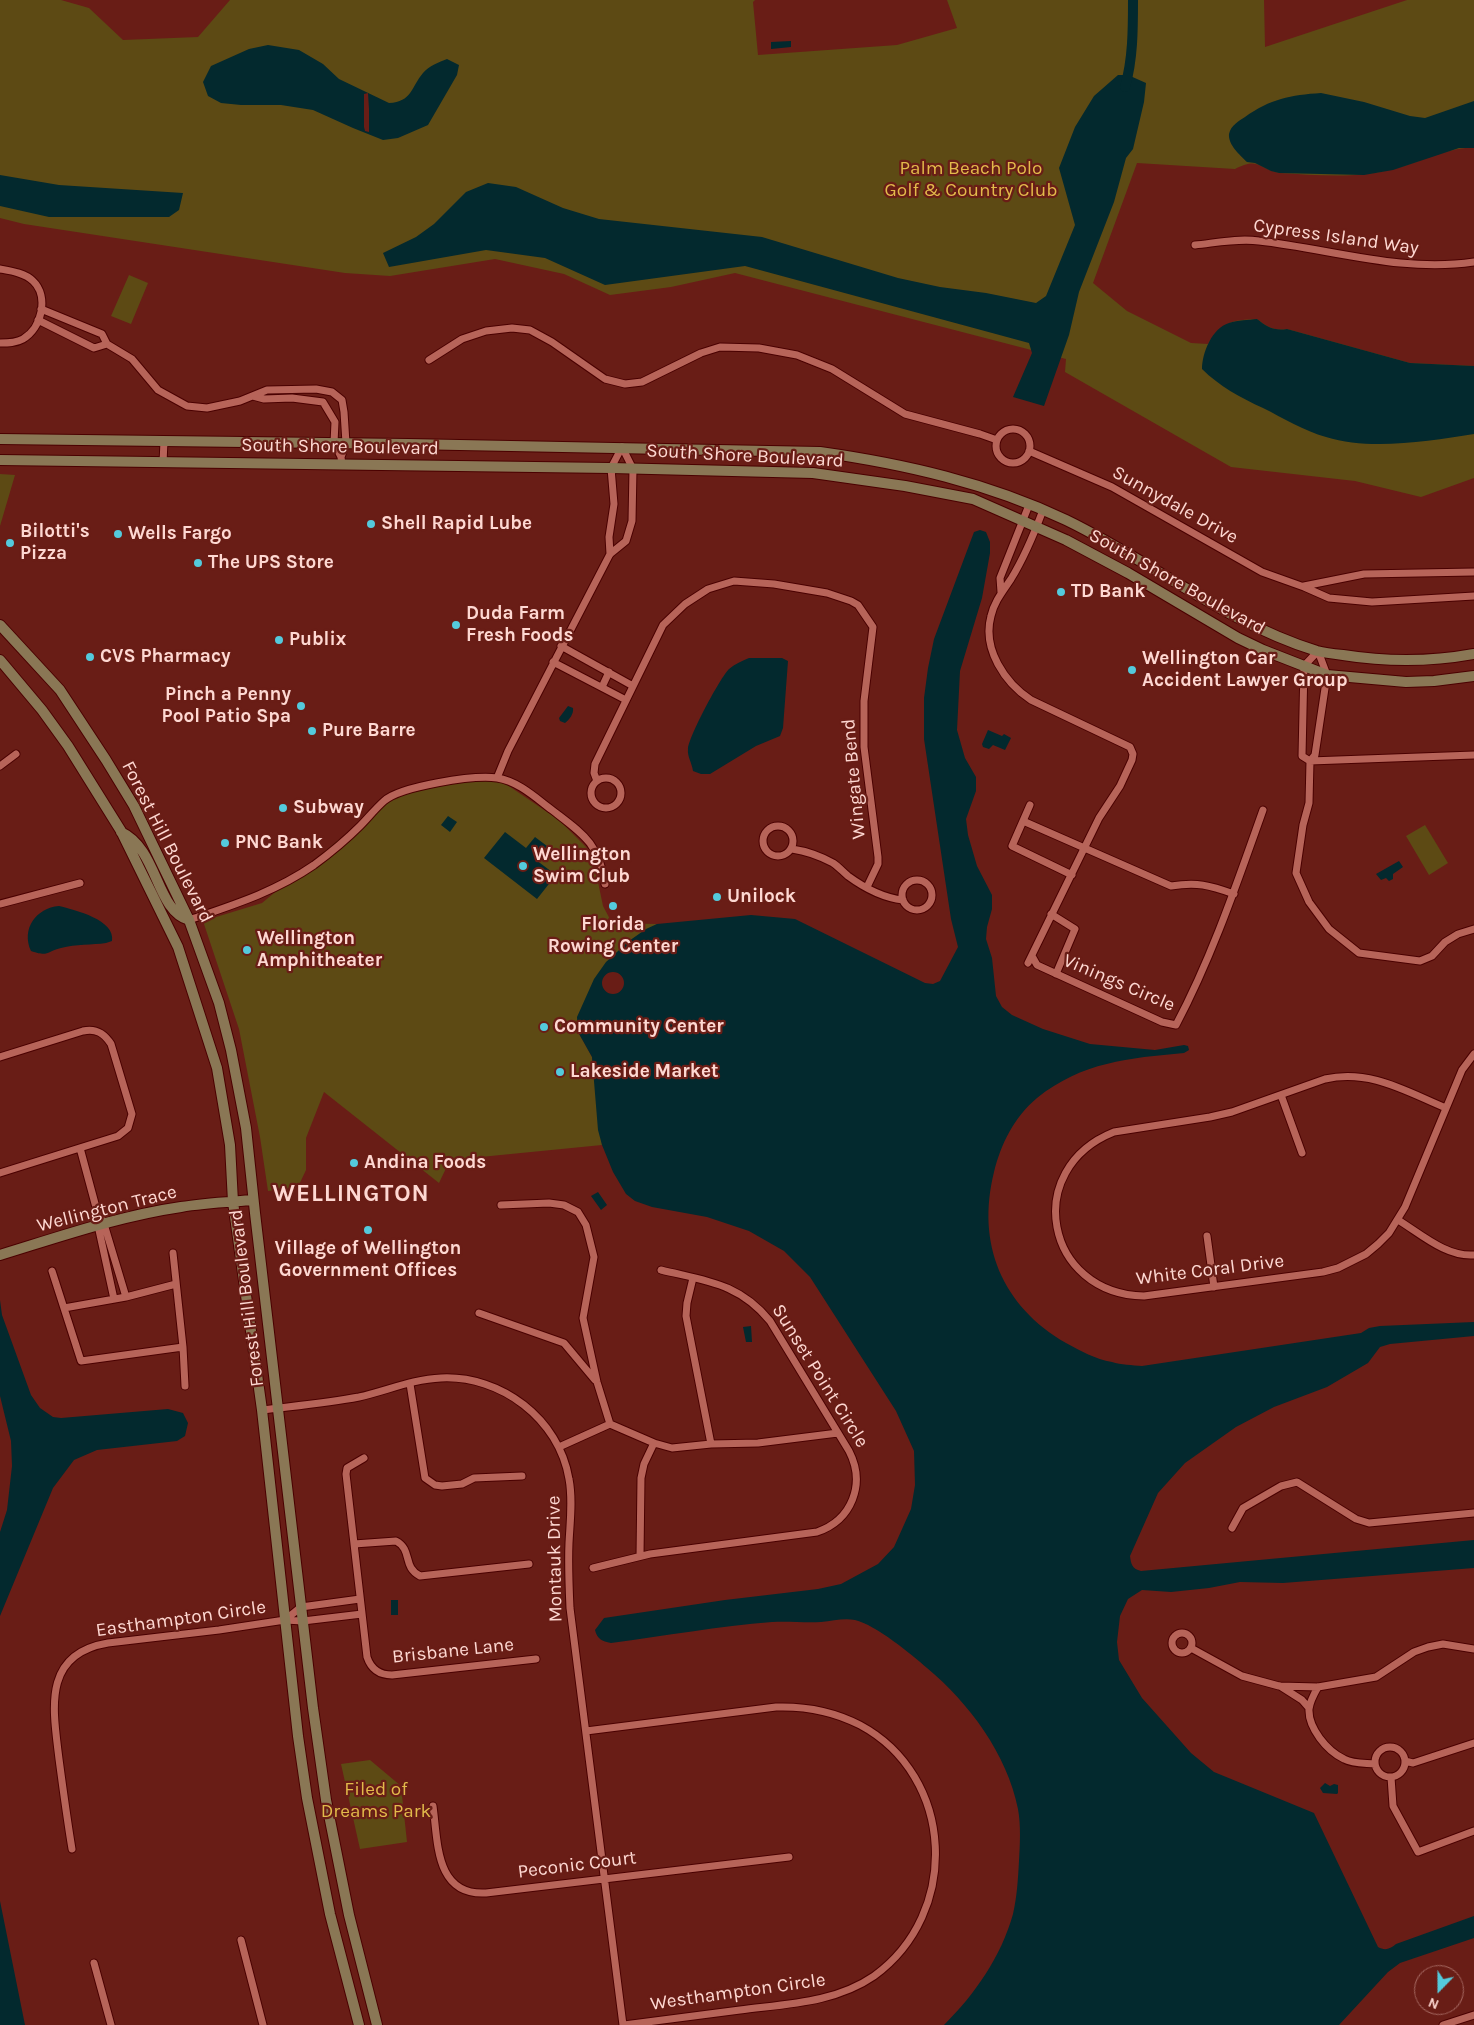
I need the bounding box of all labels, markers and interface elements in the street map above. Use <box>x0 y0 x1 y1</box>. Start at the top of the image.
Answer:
park label: Palm Beach Polo Golf & Country Club <box>885 158 1057 202</box>
street label: Cypress Island Way <box>1252 214 1420 260</box>
street label: South Shore Boulevard <box>241 434 439 460</box>
street label: South Shore Boulevard <box>646 439 844 473</box>
street label: Sunnydale Drive <box>1108 461 1242 549</box>
place label: Shell Rapid Lube <box>381 513 532 535</box>
marker: Shell Rapid Lube <box>365 518 377 530</box>
place label: Bilotti's Pizza <box>20 521 90 565</box>
place label: Wells Fargo <box>128 523 232 545</box>
street label: South Shore Boulevard <box>1085 524 1269 640</box>
marker: Wells Fargo <box>112 528 124 540</box>
marker: Bilotti's Pizza <box>4 537 16 549</box>
place label: The UPS Store <box>208 552 334 574</box>
marker: The UPS Store <box>192 557 204 569</box>
place label: TD Bank <box>1071 581 1145 603</box>
marker: TD Bank <box>1055 586 1067 598</box>
place label: Duda Farm Fresh Foods <box>466 603 574 647</box>
marker: Duda Farm Fresh Foods <box>450 619 462 631</box>
place label: Publix <box>289 629 346 651</box>
marker: Publix <box>273 634 285 646</box>
place label: CVS Pharmacy <box>100 646 231 668</box>
place label: Wellington Car Accident Lawyer Group <box>1142 648 1347 692</box>
marker: CVS Pharmacy <box>84 651 96 663</box>
marker: Wellington Car Accident Lawyer Group <box>1126 664 1138 676</box>
place label: Pinch a Penny Pool Patio Spa <box>162 684 291 728</box>
marker: Pinch a Penny Pool Patio Spa <box>295 700 307 712</box>
street label: Wingate Bend <box>837 718 871 840</box>
place label: Pure Barre <box>322 720 416 742</box>
marker: Pure Barre <box>306 725 318 737</box>
street label: Forest Hill Boulevard <box>116 757 218 927</box>
place label: Subway <box>293 797 364 819</box>
marker: Subway <box>277 802 289 814</box>
place label: PNC Bank <box>235 832 323 854</box>
marker: PNC Bank <box>219 837 231 849</box>
place label: Wellington Swim Club <box>533 844 631 888</box>
marker: Wellington Swim Club <box>517 860 529 872</box>
place label: Unilock <box>727 886 796 908</box>
marker: Unilock <box>711 891 723 903</box>
marker: Florida Rowing Center <box>607 900 619 912</box>
place label: Florida Rowing Center <box>548 914 678 958</box>
place label: Wellington Amphitheater <box>257 928 382 972</box>
marker: Wellington Amphitheater <box>241 944 253 956</box>
street label: Vinings Circle <box>1060 949 1178 1017</box>
place label: Community Center <box>554 1016 724 1038</box>
marker: Community Center <box>538 1021 550 1033</box>
place label: Lakeside Market <box>570 1061 719 1083</box>
marker: Lakeside Market <box>554 1066 566 1078</box>
place label: Andina Foods <box>364 1152 486 1174</box>
marker: Andina Foods <box>348 1157 360 1169</box>
district label: WELLINGTON <box>271 1180 431 1208</box>
street label: Wellington Trace <box>35 1181 179 1237</box>
street label: Forest Hill Boulevard <box>225 1208 269 1388</box>
marker: Village of Wellington Government Offices <box>362 1224 374 1236</box>
place label: Village of Wellington Government Offices <box>275 1238 461 1282</box>
street label: White Coral Drive <box>1135 1250 1285 1290</box>
street label: Sunset Point Circle <box>767 1300 873 1452</box>
street label: Montauk Drive <box>542 1495 568 1623</box>
street label: Easthampton Circle <box>94 1596 268 1642</box>
street label: Brisbane Lane <box>391 1633 515 1669</box>
park label: Filed of Dreams Park <box>321 1779 431 1823</box>
street label: Peconic Court <box>516 1846 638 1884</box>
north arrow <box>1414 1965 1464 2015</box>
street label: Westhampton Circle <box>649 1968 827 2016</box>
text: N <box>1426 1994 1441 2013</box>

